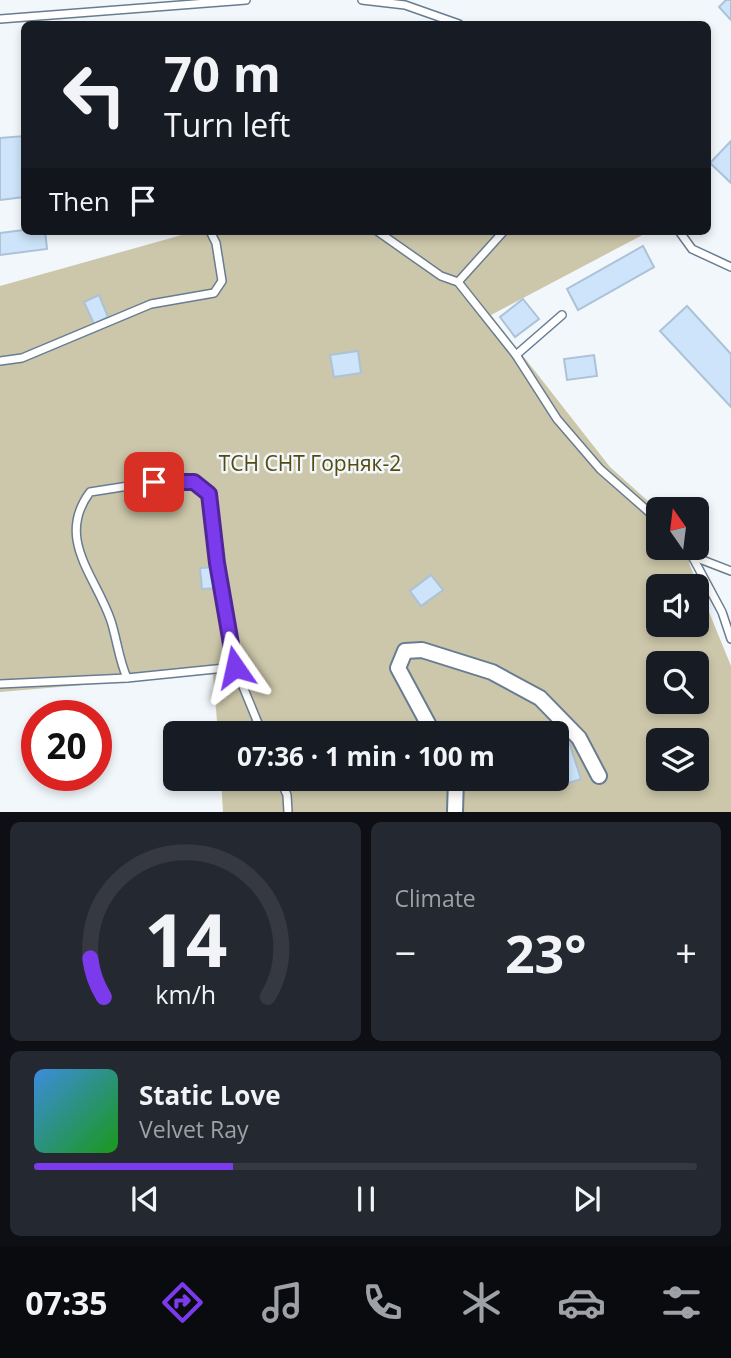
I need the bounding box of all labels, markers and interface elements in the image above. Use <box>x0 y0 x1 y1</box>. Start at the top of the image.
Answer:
text: 70 m <box>164 40 281 106</box>
icon: left <box>49 49 140 140</box>
text: Turn left <box>164 103 290 146</box>
icon: arrive <box>124 182 162 220</box>
text: Then <box>49 183 110 219</box>
park label: ТСН СНТ Горняк-2 <box>219 449 401 477</box>
pin <box>124 452 184 512</box>
icon: arrive <box>135 463 173 501</box>
north arrow <box>646 497 709 560</box>
map controls <box>646 497 709 791</box>
button: sound <box>646 574 709 637</box>
position arrow <box>198 630 272 704</box>
button: search <box>646 651 709 714</box>
speed limit sign: 20 <box>21 700 112 791</box>
button: layers <box>646 728 709 791</box>
text: 07:36 · 1 min · 100 m <box>237 738 495 774</box>
text: Climate <box>395 882 476 914</box>
text: 14 <box>144 890 227 989</box>
text: 23° <box>505 917 587 988</box>
text: − <box>395 926 416 978</box>
text: + <box>675 926 697 978</box>
text: km/h <box>155 977 216 1011</box>
text: Static Love <box>139 1077 281 1113</box>
text: Velvet Ray <box>139 1113 249 1145</box>
icon: previous <box>126 1180 164 1218</box>
icon: pause <box>347 1180 385 1218</box>
icon: next <box>568 1180 606 1218</box>
icon: directions <box>158 1278 207 1327</box>
icon: music <box>258 1278 307 1327</box>
icon: phone <box>358 1278 407 1327</box>
icon: climate <box>457 1278 506 1327</box>
icon: car <box>557 1278 606 1327</box>
icon: filters <box>657 1278 706 1327</box>
text: 07:35 <box>25 1281 108 1324</box>

